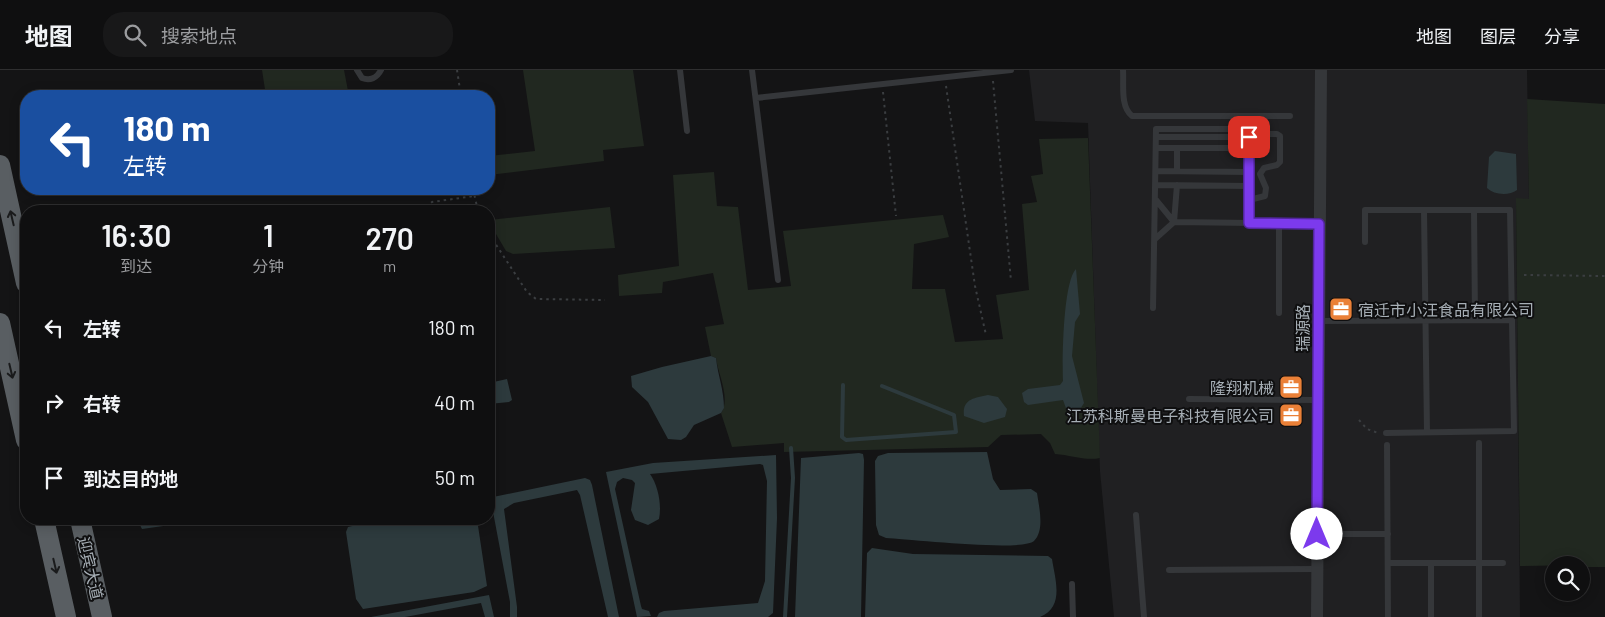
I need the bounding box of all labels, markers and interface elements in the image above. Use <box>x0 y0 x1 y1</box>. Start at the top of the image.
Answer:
search box <box>103 12 453 57</box>
text: 地图 <box>25 21 73 50</box>
icon: search <box>121 21 149 49</box>
text: 搜索地点 <box>161 24 237 47</box>
text: 地图 <box>1416 25 1452 47</box>
text: 图层 <box>1480 25 1516 47</box>
text: 分享 <box>1544 25 1580 47</box>
text: 180 m <box>123 106 211 148</box>
icon: left <box>40 110 105 175</box>
pin <box>1228 116 1270 158</box>
icon: arrive <box>1235 123 1263 151</box>
text: 左转 <box>123 152 167 178</box>
one-way arrow <box>7 211 16 227</box>
text: 16:30 <box>101 217 171 253</box>
text: 1 <box>263 217 274 253</box>
text: 270 <box>366 220 414 256</box>
text: 到达 <box>120 256 152 275</box>
text: 分钟 <box>252 256 284 275</box>
text: m <box>383 256 396 275</box>
office icon: 宿迁市小汪食品有限公司 <box>1328 296 1354 322</box>
place label: 宿迁市小汪食品有限公司 <box>1358 300 1534 319</box>
street label: 瑞源路 <box>1293 304 1312 352</box>
icon: left <box>40 314 68 342</box>
text: 180 m <box>428 316 475 339</box>
text: 左转 <box>83 317 121 340</box>
one-way arrow <box>7 362 16 378</box>
office icon: 隆翔机械 <box>1278 374 1304 400</box>
place label: 隆翔机械 <box>1210 378 1274 397</box>
icon: right <box>40 389 68 417</box>
text: 40 m <box>434 391 475 414</box>
text: 右转 <box>83 392 121 415</box>
office icon: 江苏科斯曼电子科技有限公司 <box>1278 402 1304 428</box>
place label: 江苏科斯曼电子科技有限公司 <box>1066 406 1274 425</box>
icon: arrive <box>40 464 68 492</box>
text: 50 m <box>435 466 475 489</box>
text: 到达目的地 <box>83 467 178 490</box>
position arrow <box>1290 507 1342 559</box>
street label: 迎宾大道 <box>75 535 107 601</box>
map controls <box>1545 556 1590 601</box>
button: search <box>1545 556 1590 601</box>
one-way arrow <box>51 558 60 574</box>

